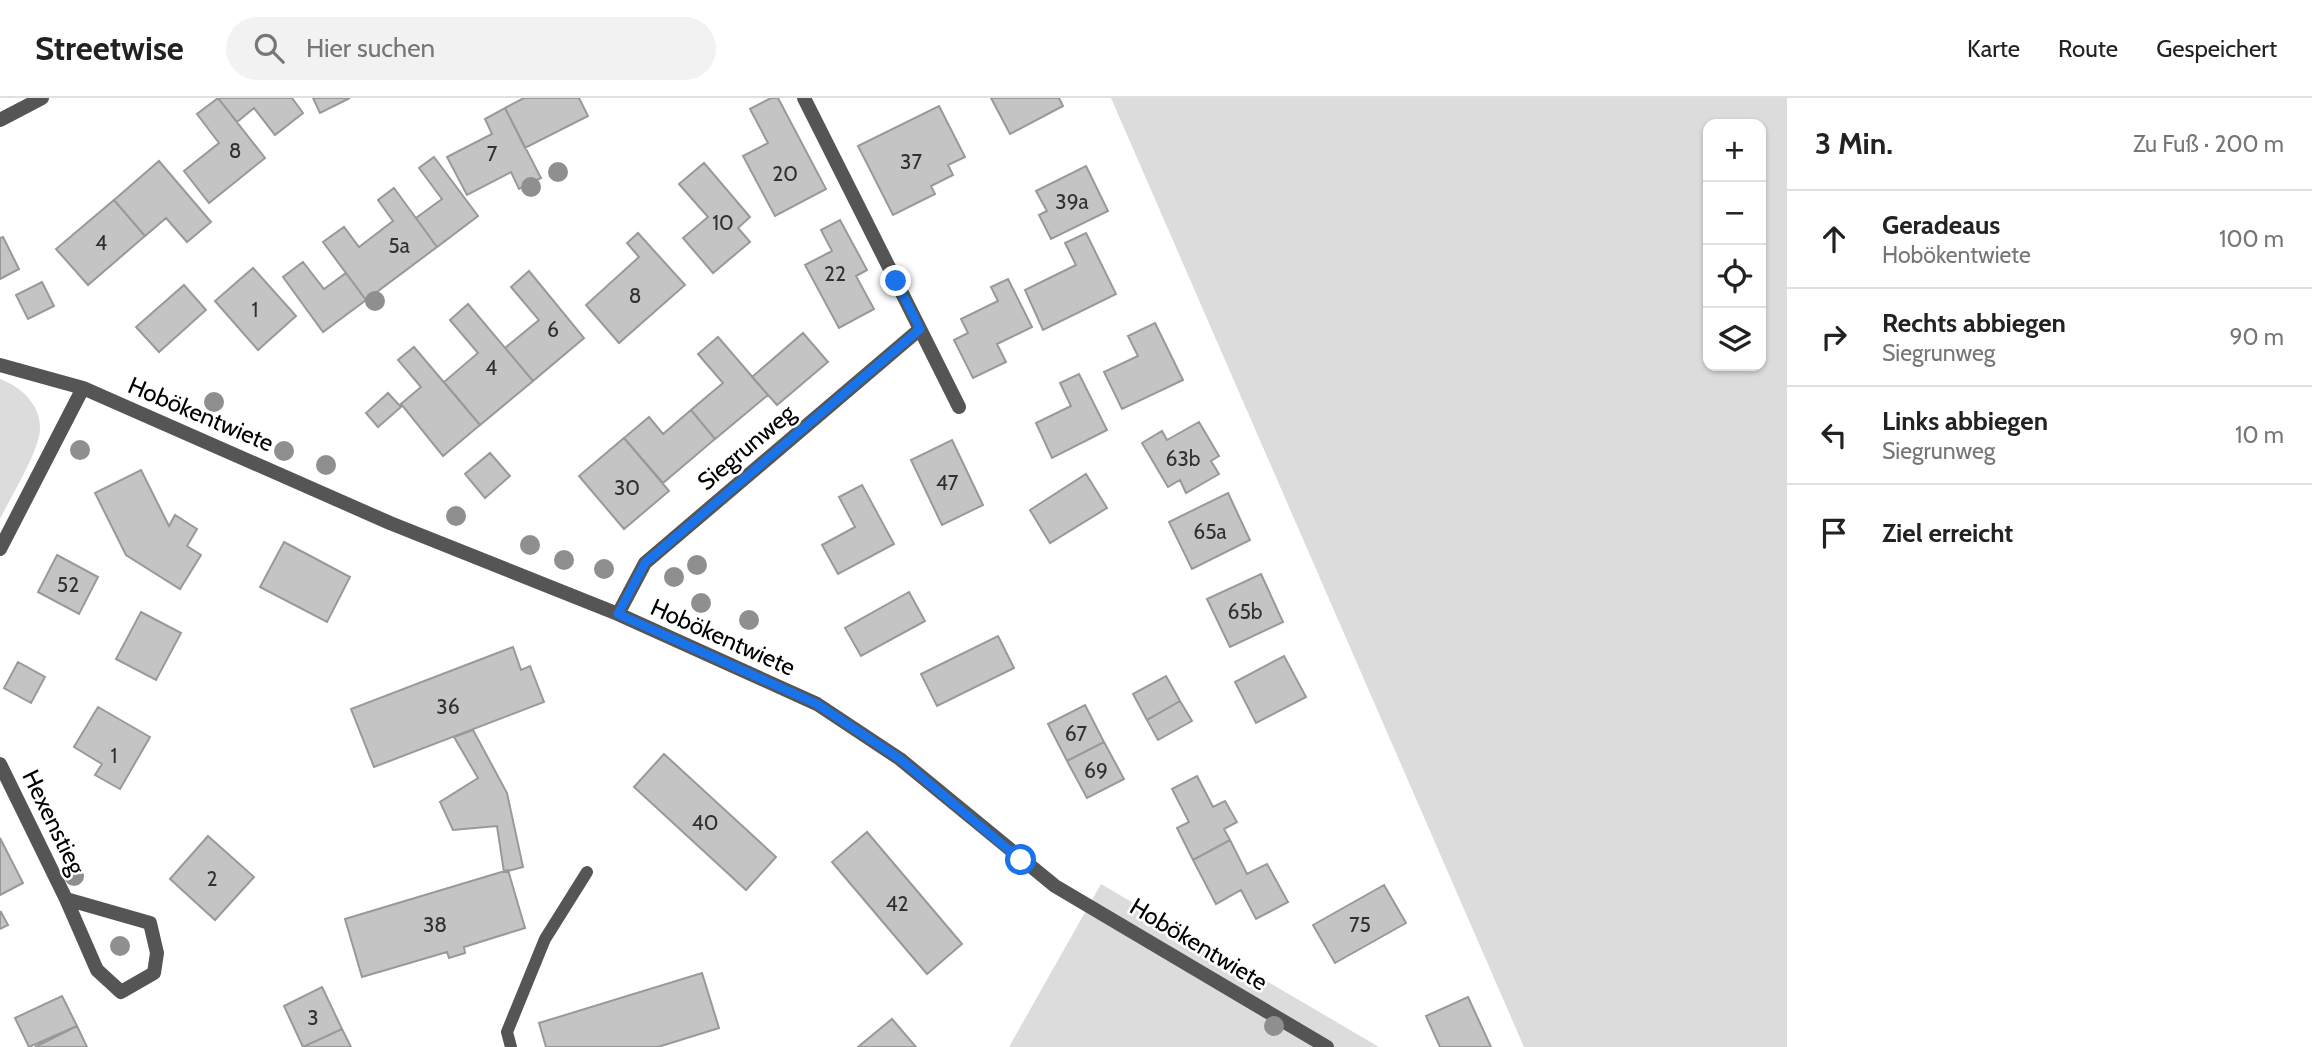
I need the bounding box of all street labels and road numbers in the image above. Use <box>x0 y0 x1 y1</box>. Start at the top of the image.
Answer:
street label: Hobökentwiete <box>124 370 278 458</box>
street label: Siegrunweg <box>691 397 801 496</box>
street label: Hobökentwiete <box>646 592 800 682</box>
street label: Hexenstieg <box>16 765 92 880</box>
street label: Hobökentwiete <box>1125 892 1273 996</box>

